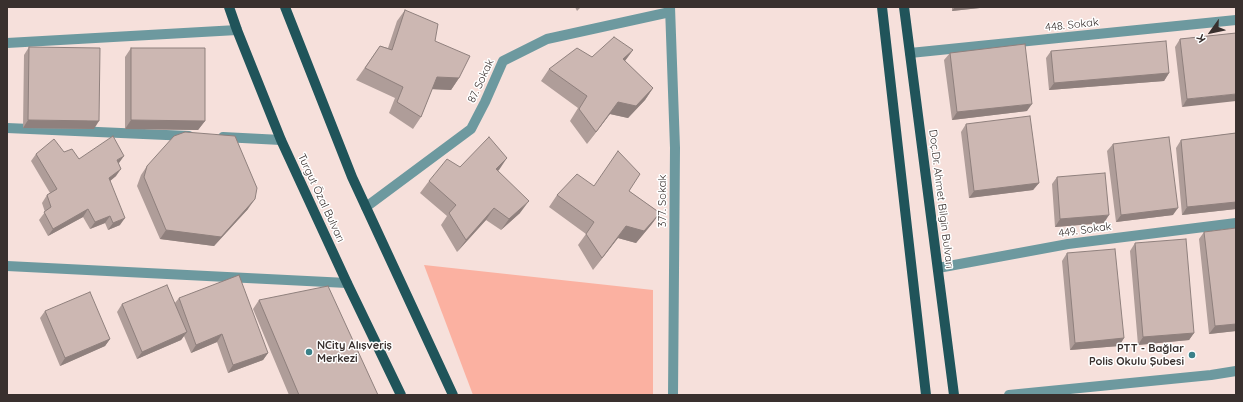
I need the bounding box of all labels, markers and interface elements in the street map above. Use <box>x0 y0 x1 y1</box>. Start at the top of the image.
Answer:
north arrow <box>1191 12 1231 52</box>
street label: 448. Sokak <box>1045 16 1099 34</box>
text: K <box>1193 32 1209 45</box>
street label: 87. Sokak <box>465 57 497 105</box>
street label: Doç.Dr. Ahmet Bilgin Bulvarı <box>926 129 956 269</box>
street label: Turgut Özal Bulvarı <box>295 152 347 244</box>
street label: 377. Sokak <box>656 175 670 227</box>
street label: 449. Sokak <box>1058 220 1112 240</box>
place label: NCity Alışveriş Merkezi <box>317 339 392 365</box>
place label: PTT - Bağlar Polis Okulu Şubesi <box>1089 342 1184 368</box>
marker: NCity Alışveriş Merkezi <box>304 347 314 357</box>
marker: PTT - Bağlar Polis Okulu Şubesi <box>1187 350 1197 360</box>

